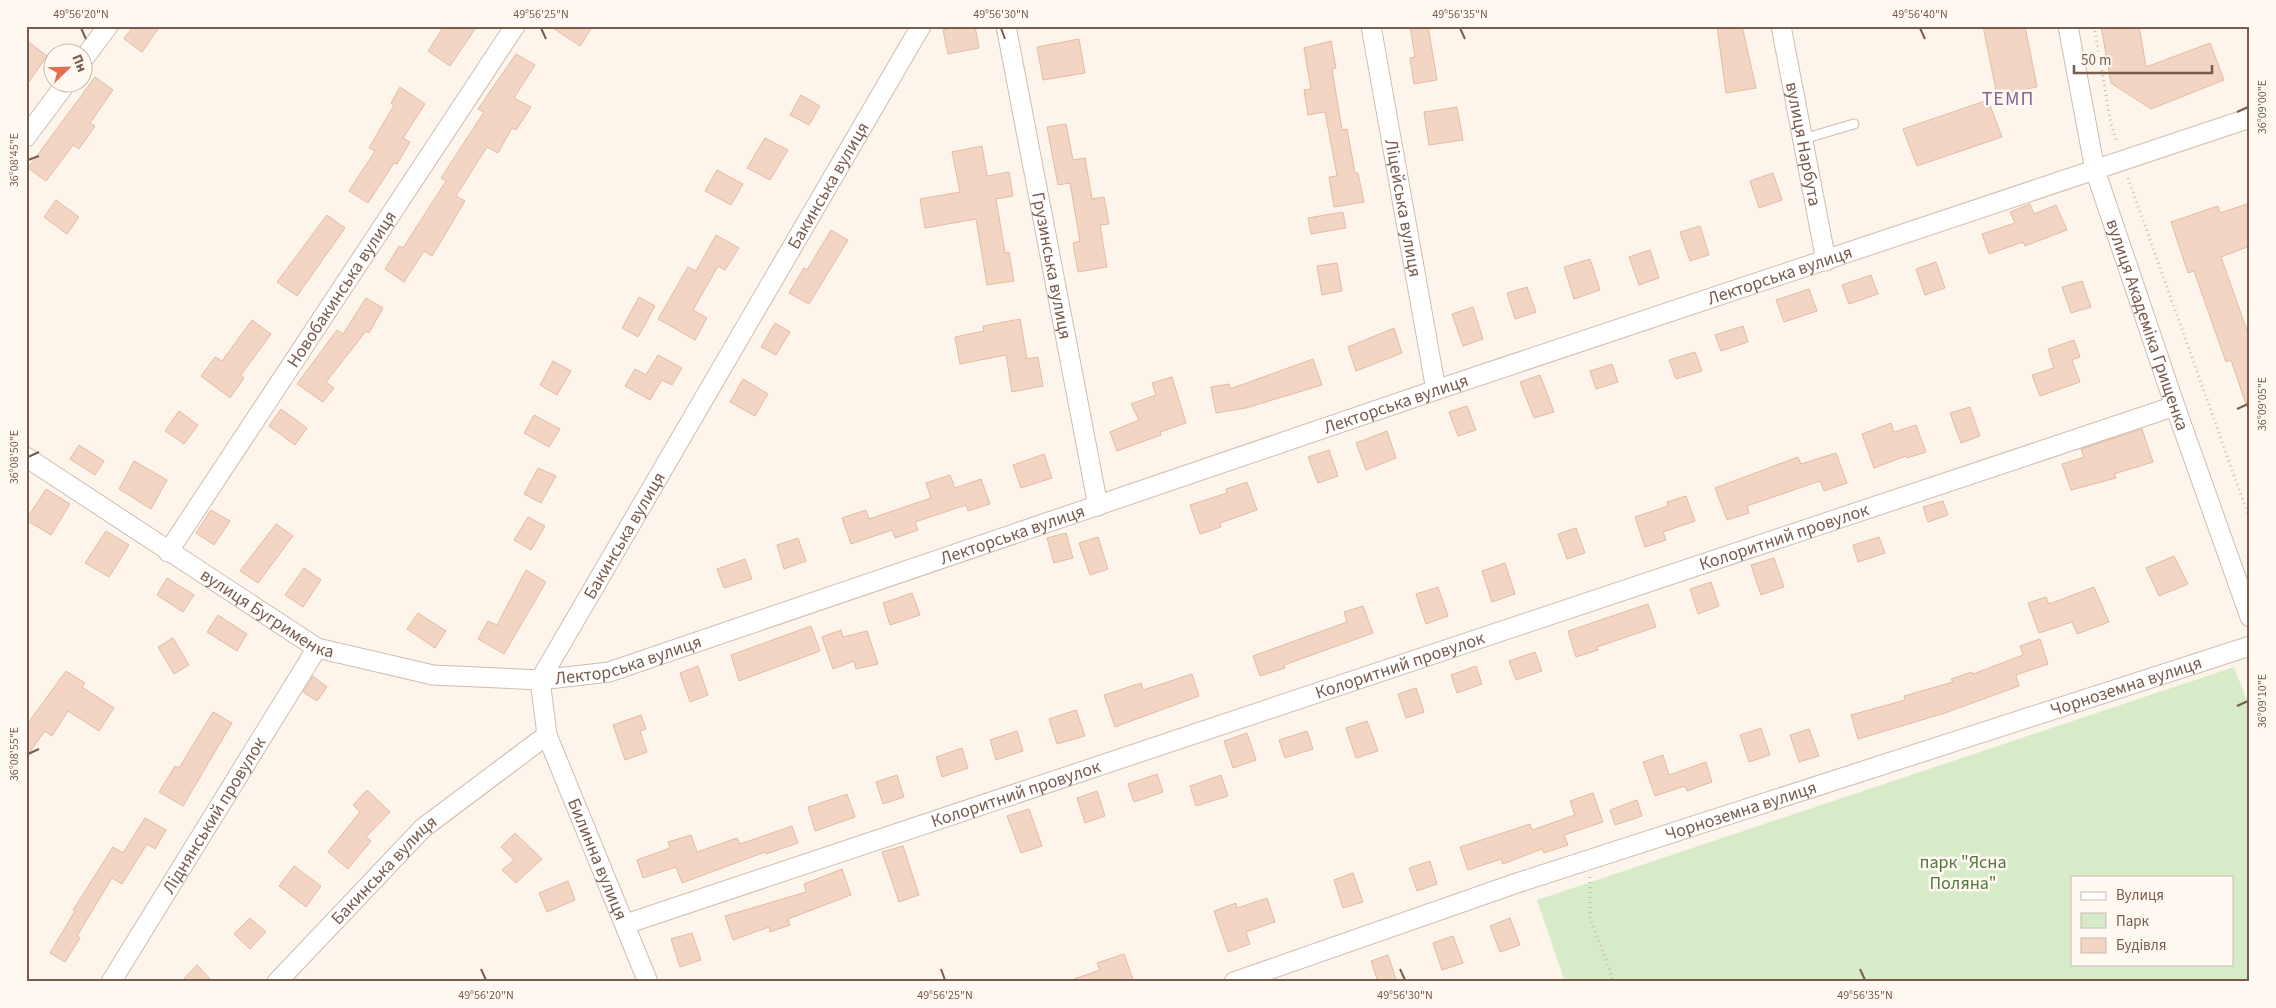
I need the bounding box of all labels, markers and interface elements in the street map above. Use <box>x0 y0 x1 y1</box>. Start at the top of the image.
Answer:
text: 49°56'20"N <box>53 6 109 23</box>
text: 49°56'25"N <box>513 6 569 23</box>
text: 49°56'30"N <box>973 6 1029 23</box>
text: 49°56'35"N <box>1432 6 1488 23</box>
text: 49°56'40"N <box>1892 6 1948 23</box>
north arrow <box>42 42 92 92</box>
scale bar <box>2074 42 2211 74</box>
text: 50 m <box>2081 50 2111 71</box>
text: Пн <box>66 51 92 75</box>
street label: вулиця Нарбута <box>1779 80 1828 208</box>
text: 36°09'00"E <box>2254 80 2271 134</box>
district label: ТЕМП <box>1982 85 2034 113</box>
street label: Бакинська вулиця <box>781 117 875 254</box>
text: 36°08'45"E <box>6 133 23 187</box>
street label: Ліцейська вулиця <box>1379 137 1428 279</box>
street label: Грузинська вулиця <box>1026 190 1078 341</box>
street label: Новобакинська вулиця <box>281 206 402 372</box>
street label: вулиця Академіка Грищенка <box>2100 216 2195 434</box>
street label: Лекторська вулиця <box>1704 239 1856 311</box>
street label: Лекторська вулиця <box>1320 368 1472 440</box>
text: 36°09'05"E <box>2254 377 2271 431</box>
text: 36°08'50"E <box>6 430 23 484</box>
street label: Бакинська вулиця <box>577 467 671 604</box>
street label: Колоритний провулок <box>1696 497 1872 577</box>
street label: Лекторська вулиця <box>937 498 1088 571</box>
street label: вулиця Бугрименка <box>195 562 337 664</box>
street label: Колоритний провулок <box>1312 625 1488 705</box>
street label: Лекторська вулиця <box>553 629 705 691</box>
street label: Чорноземна вулиця <box>2047 650 2205 722</box>
text: 36°09'10"E <box>2254 674 2271 728</box>
text: 36°08'55"E <box>6 727 23 781</box>
street label: Ліднянський провулок <box>156 732 272 898</box>
street label: Колоритний провулок <box>928 754 1104 834</box>
street label: Чорноземна вулиця <box>1662 774 1820 847</box>
street label: Билинна вулиця <box>562 794 634 924</box>
street label: Бакинська вулиця <box>325 809 442 930</box>
park label: парк "Ясна Поляна" <box>1919 850 2007 896</box>
legend <box>2071 876 2234 966</box>
text: Вулиця <box>2116 885 2164 906</box>
text: Парк <box>2116 911 2150 932</box>
text: Будівля <box>2116 935 2166 956</box>
text: 49°56'20"N <box>458 987 514 1004</box>
text: 49°56'25"N <box>917 987 973 1004</box>
text: 49°56'30"N <box>1377 987 1433 1004</box>
text: 49°56'35"N <box>1837 987 1893 1004</box>

